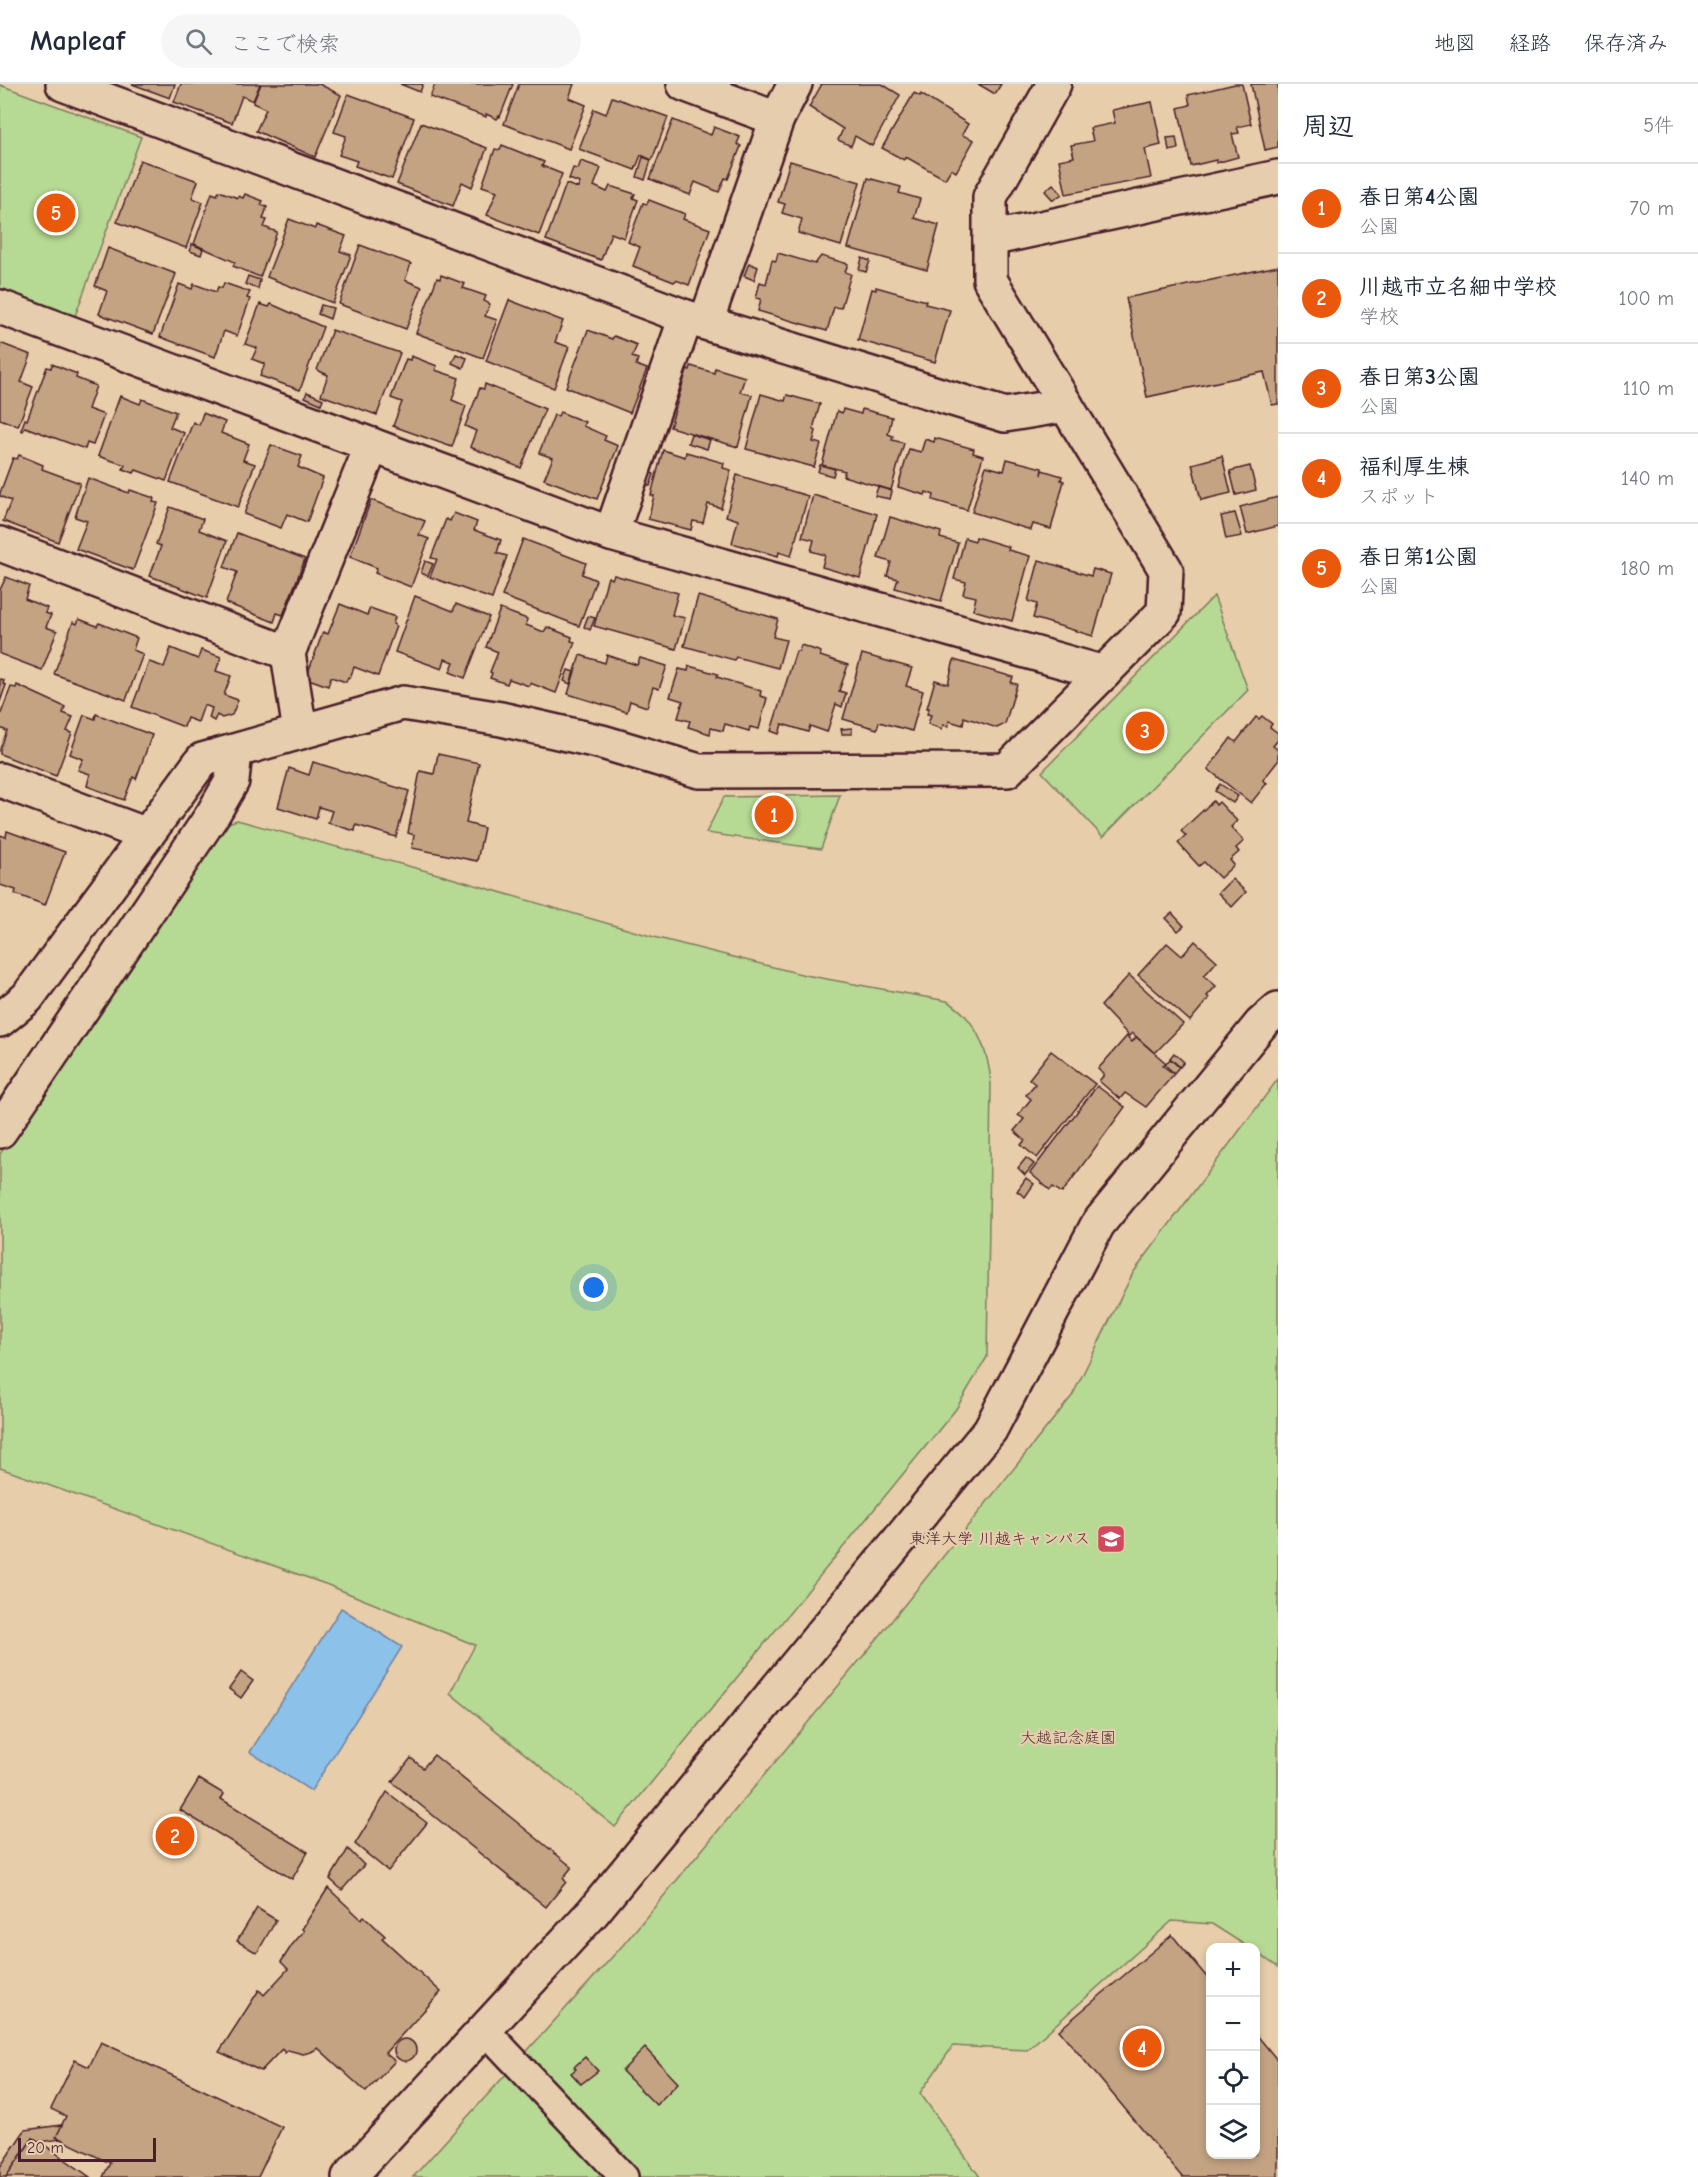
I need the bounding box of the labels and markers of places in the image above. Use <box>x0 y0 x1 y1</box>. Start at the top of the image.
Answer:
pin: 5 <box>36 190 76 236</box>
pin: 3 <box>1126 708 1164 754</box>
pin: 1 <box>754 792 794 838</box>
school or university icon: 東洋大学 川越キャンパス <box>1095 1523 1127 1555</box>
place label: 東洋大学 川越キャンパス <box>909 1530 1090 1548</box>
pin: 2 <box>156 1814 195 1858</box>
pin: 4 <box>1122 2026 1162 2070</box>

